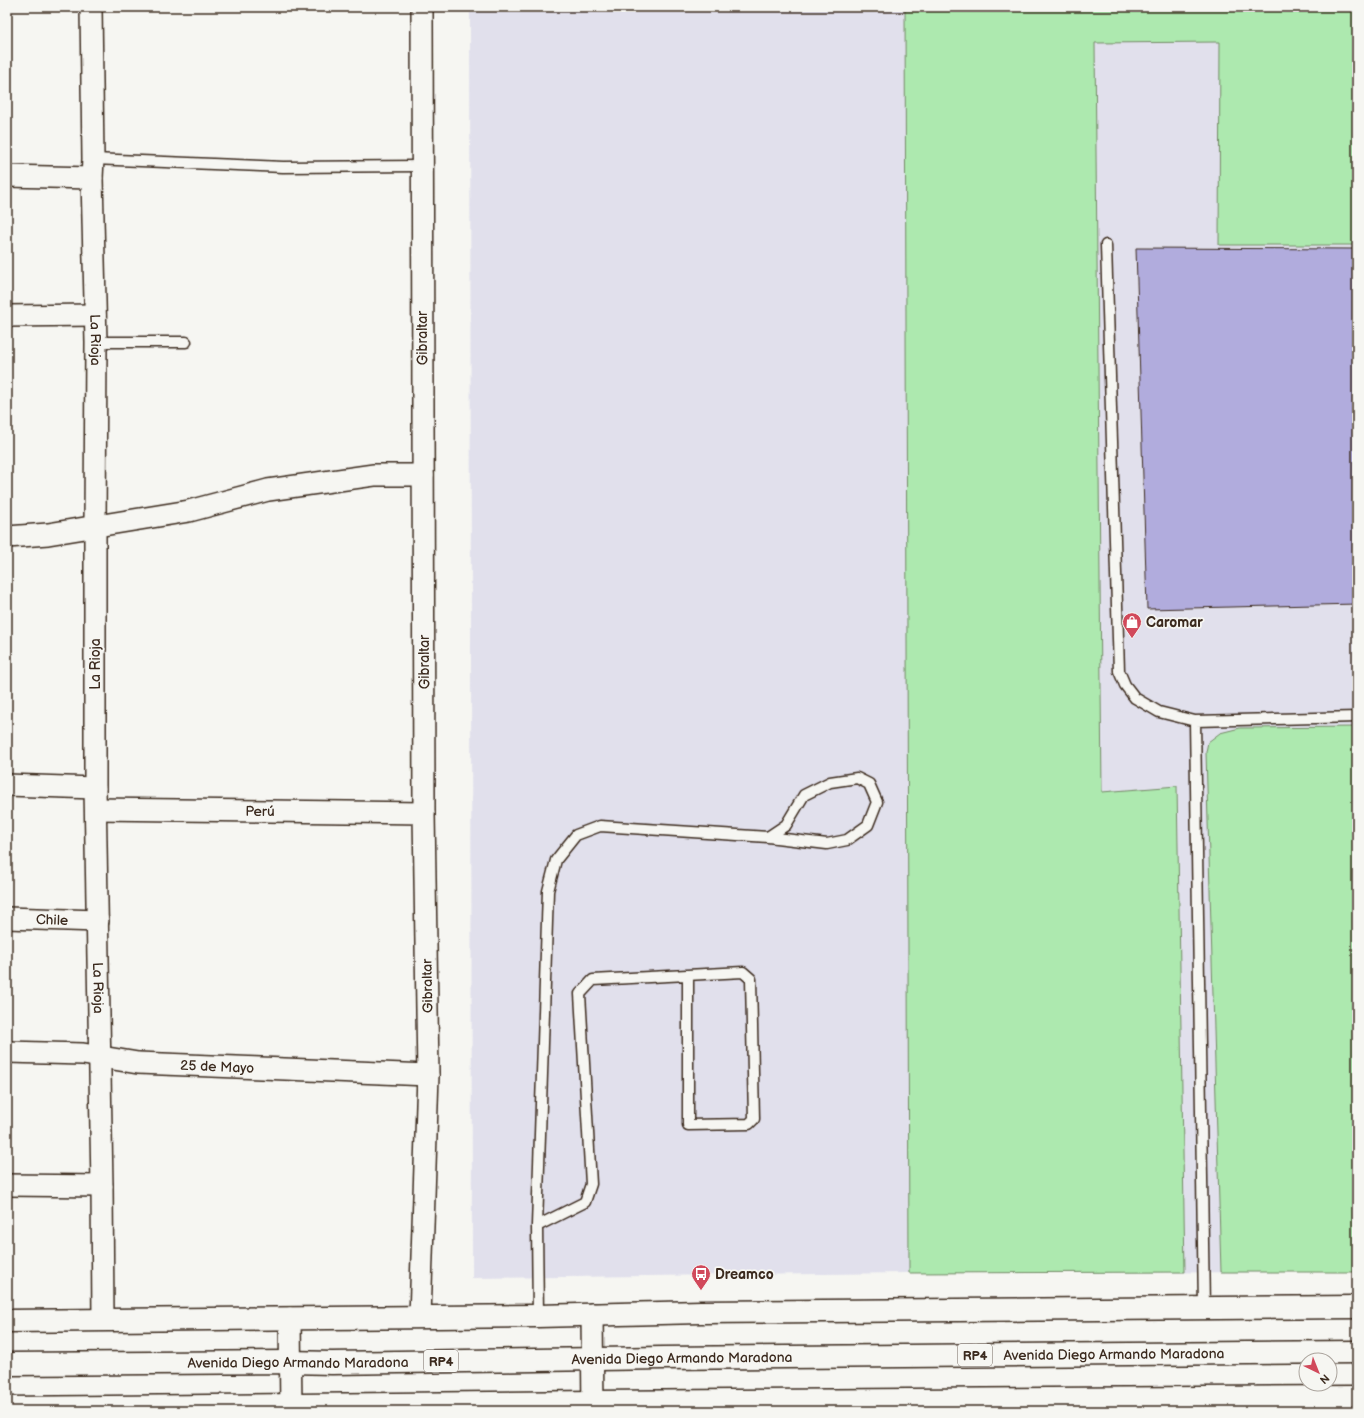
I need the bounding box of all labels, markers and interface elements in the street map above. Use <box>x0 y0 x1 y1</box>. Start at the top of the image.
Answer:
street label: Gibraltar <box>414 310 431 365</box>
street label: La Rioja <box>86 314 104 366</box>
shop icon: Caromar <box>1121 611 1143 639</box>
place label: Caromar <box>1146 614 1203 631</box>
street label: Gibraltar <box>416 634 433 689</box>
street label: La Rioja <box>87 638 104 690</box>
street label: Perú <box>245 803 275 820</box>
street label: Chile <box>36 911 68 929</box>
street label: Gibraltar <box>419 958 436 1013</box>
street label: La Rioja <box>89 962 107 1014</box>
street label: 25 de Mayo <box>180 1057 255 1077</box>
bus stop icon: Dreamco <box>690 1263 712 1291</box>
place label: Dreamco <box>715 1266 774 1283</box>
road number: RP4 <box>958 1344 992 1366</box>
street label: Avenida Diego Armando Maradona <box>1003 1345 1225 1364</box>
street label: Avenida Diego Armando Maradona <box>571 1349 793 1368</box>
road number: RP4 <box>424 1350 458 1372</box>
north arrow <box>1298 1352 1338 1392</box>
street label: Avenida Diego Armando Maradona <box>187 1354 409 1372</box>
text: N <box>1317 1371 1332 1387</box>

